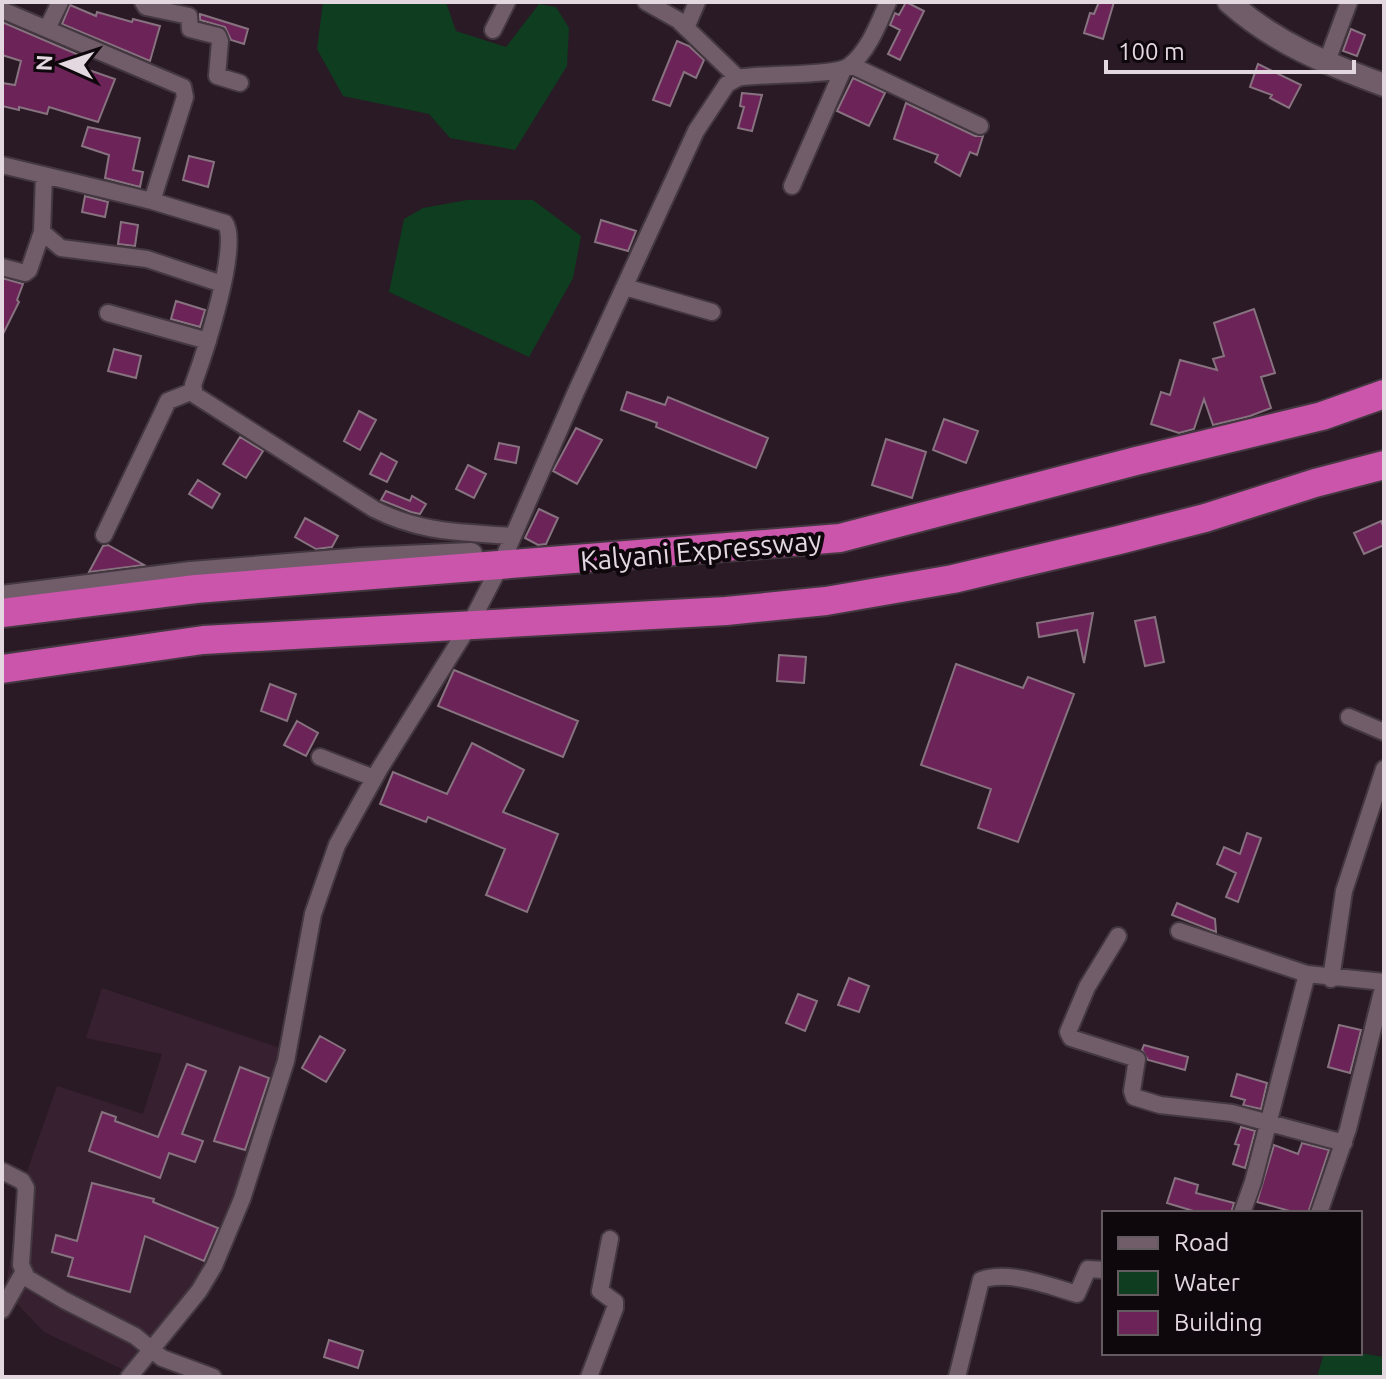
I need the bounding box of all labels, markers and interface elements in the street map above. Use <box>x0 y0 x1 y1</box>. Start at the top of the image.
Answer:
north arrow <box>24 24 104 104</box>
scale bar <box>1106 24 1354 74</box>
text: 100 m <box>1118 38 1185 65</box>
text: N <box>31 54 56 72</box>
street label: Kalyani Expressway <box>579 524 823 576</box>
legend <box>1102 1211 1362 1355</box>
text: Road <box>1174 1229 1229 1256</box>
text: Water <box>1174 1269 1240 1296</box>
text: Building <box>1174 1309 1262 1336</box>

